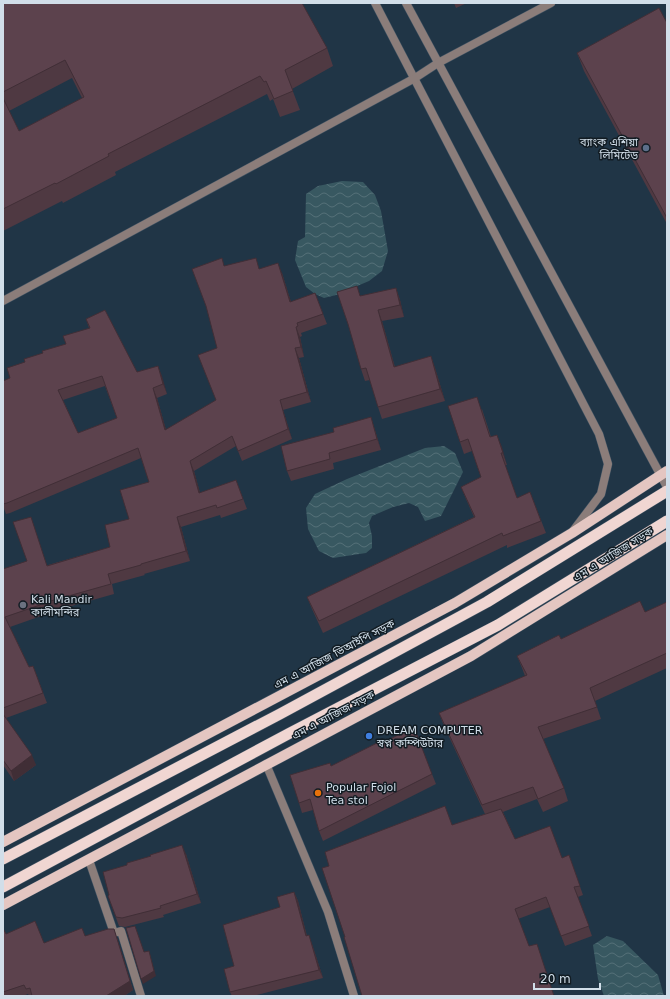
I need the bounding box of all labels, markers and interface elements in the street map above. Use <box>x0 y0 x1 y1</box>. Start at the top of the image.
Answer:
place label: ব্যাংক এশিয়া লিমিটেড <box>579 136 639 162</box>
marker: ব্যাংক এশিয়া লিমিটেড <box>641 143 651 153</box>
street label: এম এ আজিজ সড়ক <box>571 525 656 584</box>
place label: Kali Mandir কালীমন্দির <box>30 593 93 619</box>
marker: Kali Mandir কালীমন্দির <box>18 600 28 610</box>
street label: এম এ আজিজ ভিআইপি সড়ক <box>272 617 397 692</box>
street label: এম এ আজিজ সড়ক <box>290 688 377 743</box>
place label: DREAM COMPUTER স্বপ্ন কম্পিউটার <box>376 724 483 750</box>
marker: DREAM COMPUTER স্বপ্ন কম্পিউটার <box>364 731 374 741</box>
place label: Popular Fojol Tea stol <box>325 781 396 807</box>
marker: Popular Fojol Tea stol <box>313 788 323 798</box>
scale bar <box>534 965 600 991</box>
text: 20 m <box>540 972 571 986</box>

